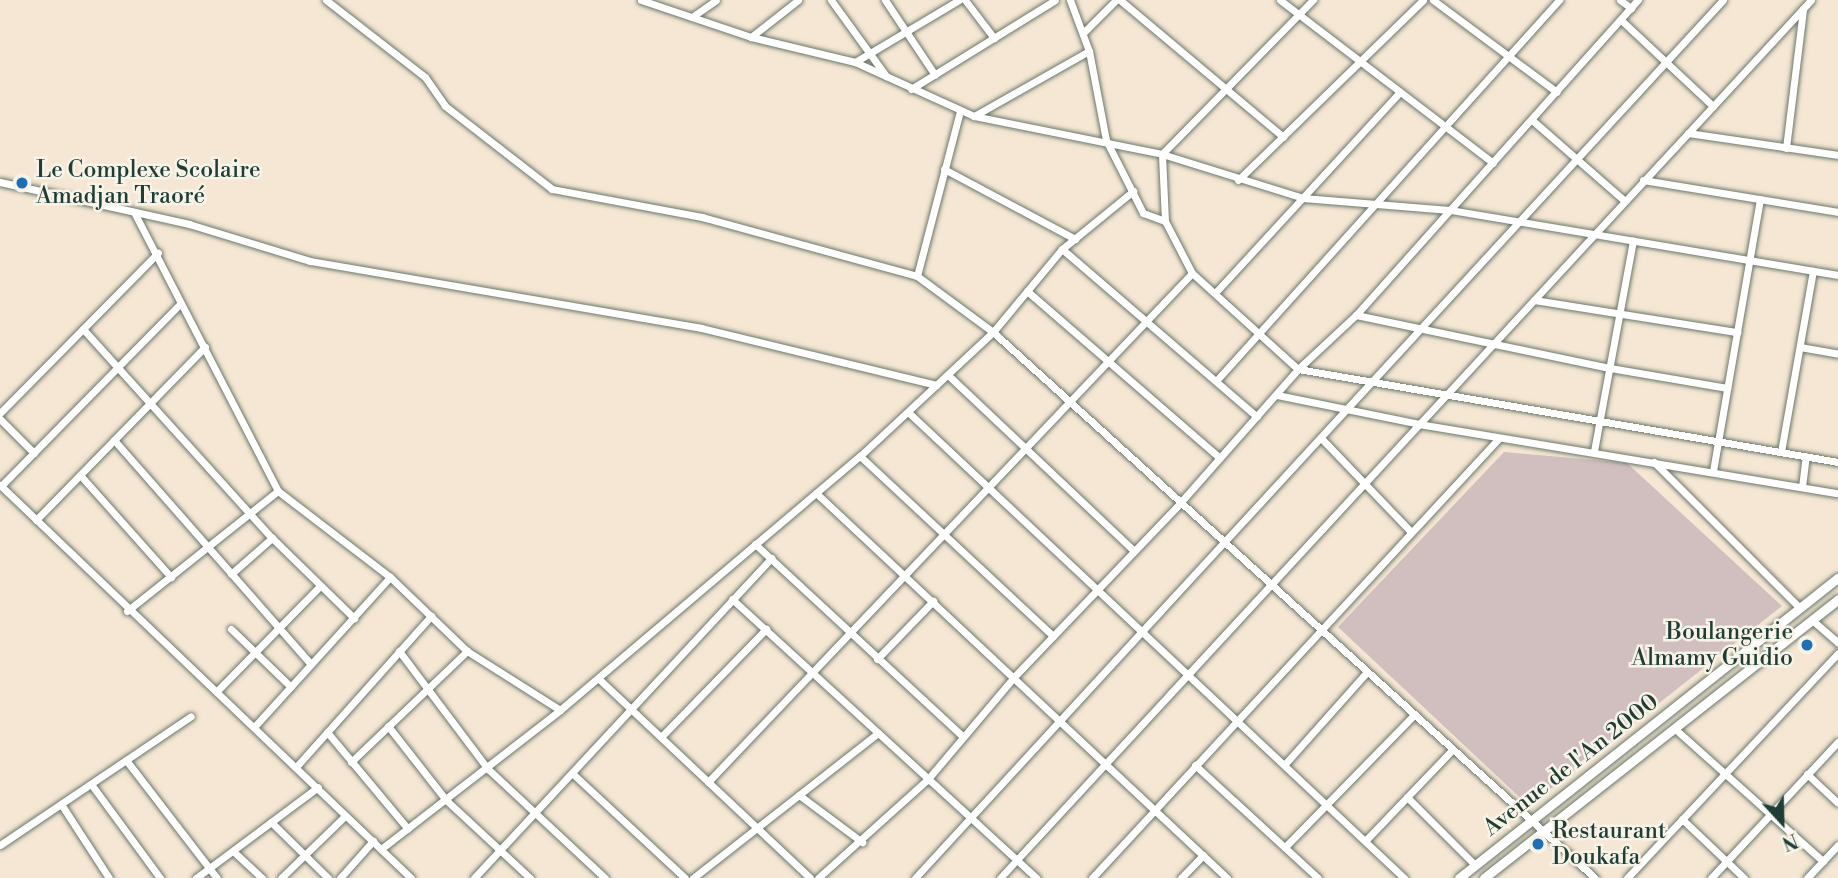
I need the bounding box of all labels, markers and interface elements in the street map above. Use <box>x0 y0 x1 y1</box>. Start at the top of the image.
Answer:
place label: Le Complexe Scolaire Amadjan Traoré <box>36 156 261 210</box>
marker: Le Complexe Scolaire Amadjan Traoré <box>14 175 30 191</box>
place label: Boulangerie Almamy Guidio <box>1632 618 1793 672</box>
marker: Boulangerie Almamy Guidio <box>1799 637 1815 653</box>
street label: Avenue de l'An 2000 <box>1478 688 1664 842</box>
north arrow <box>1747 787 1817 857</box>
place label: Restaurant Doukafa <box>1552 817 1666 871</box>
text: N <box>1778 828 1801 855</box>
marker: Restaurant Doukafa <box>1530 836 1546 852</box>

